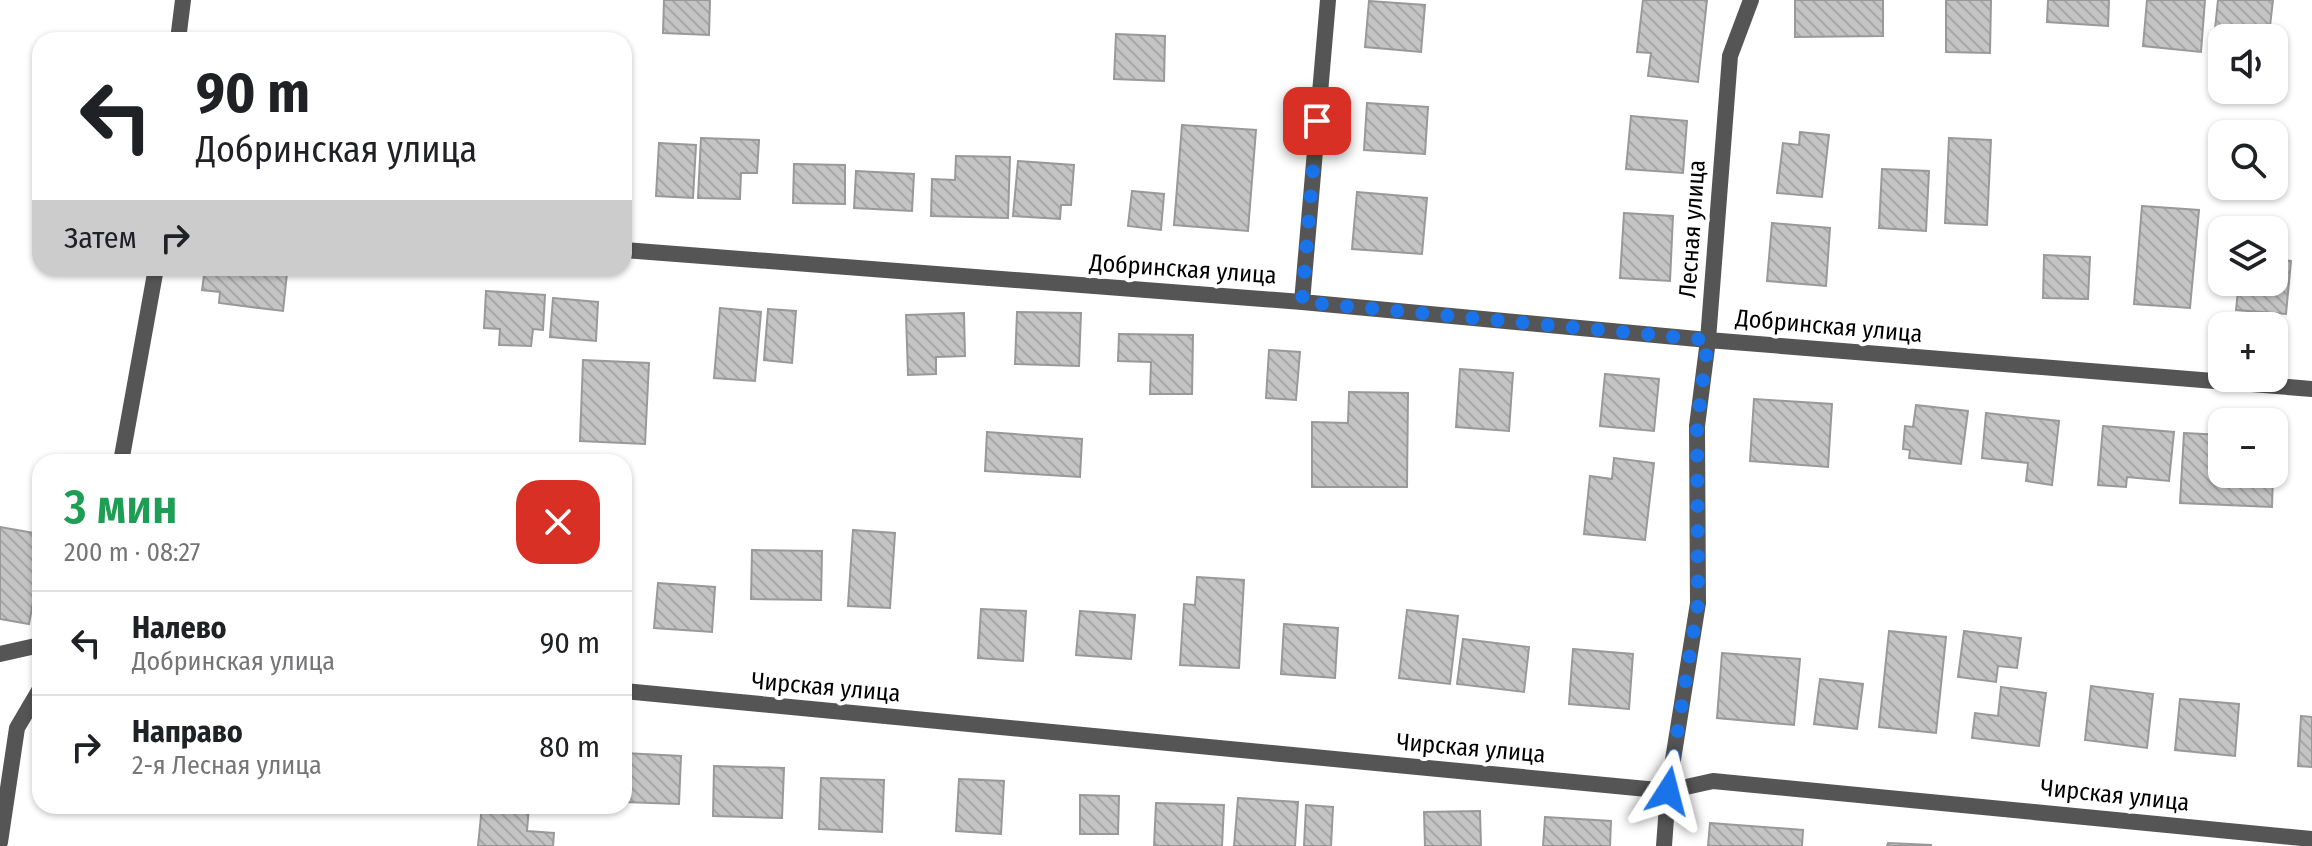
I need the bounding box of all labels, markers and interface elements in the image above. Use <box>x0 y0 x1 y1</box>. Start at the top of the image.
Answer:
map controls <box>2208 24 2288 488</box>
button: sound <box>2208 24 2288 104</box>
text: 90 m <box>196 60 310 127</box>
icon: left <box>64 64 168 168</box>
pin <box>1283 87 1351 155</box>
icon: arrive <box>1295 99 1339 143</box>
button: search <box>2208 120 2288 200</box>
text: Добринская улица <box>196 128 477 172</box>
street label: Лесная улица <box>1673 159 1711 299</box>
icon: right <box>153 216 197 260</box>
button: layers <box>2208 216 2288 296</box>
text: Затем <box>64 220 137 256</box>
street label: Добринская улица <box>1088 248 1277 290</box>
street label: Добринская улица <box>1733 304 1924 348</box>
button: + <box>2208 312 2288 392</box>
button: − <box>2208 408 2288 488</box>
text: 3 мин <box>64 478 178 536</box>
button: close <box>516 480 600 564</box>
text: 200 m · 08:27 <box>64 537 200 568</box>
text: Налево <box>132 610 227 646</box>
icon: left <box>64 621 108 665</box>
text: 90 m <box>540 625 600 661</box>
text: Добринская улица <box>132 646 335 677</box>
street label: Чирская улица <box>750 667 902 707</box>
text: Направо <box>132 714 243 750</box>
icon: right <box>64 725 108 769</box>
street label: Чирская улица <box>1395 728 1547 768</box>
text: 80 m <box>539 729 600 765</box>
position arrow <box>1626 749 1710 833</box>
text: 2-я Лесная улица <box>132 750 322 781</box>
street label: Чирская улица <box>2039 773 2191 817</box>

